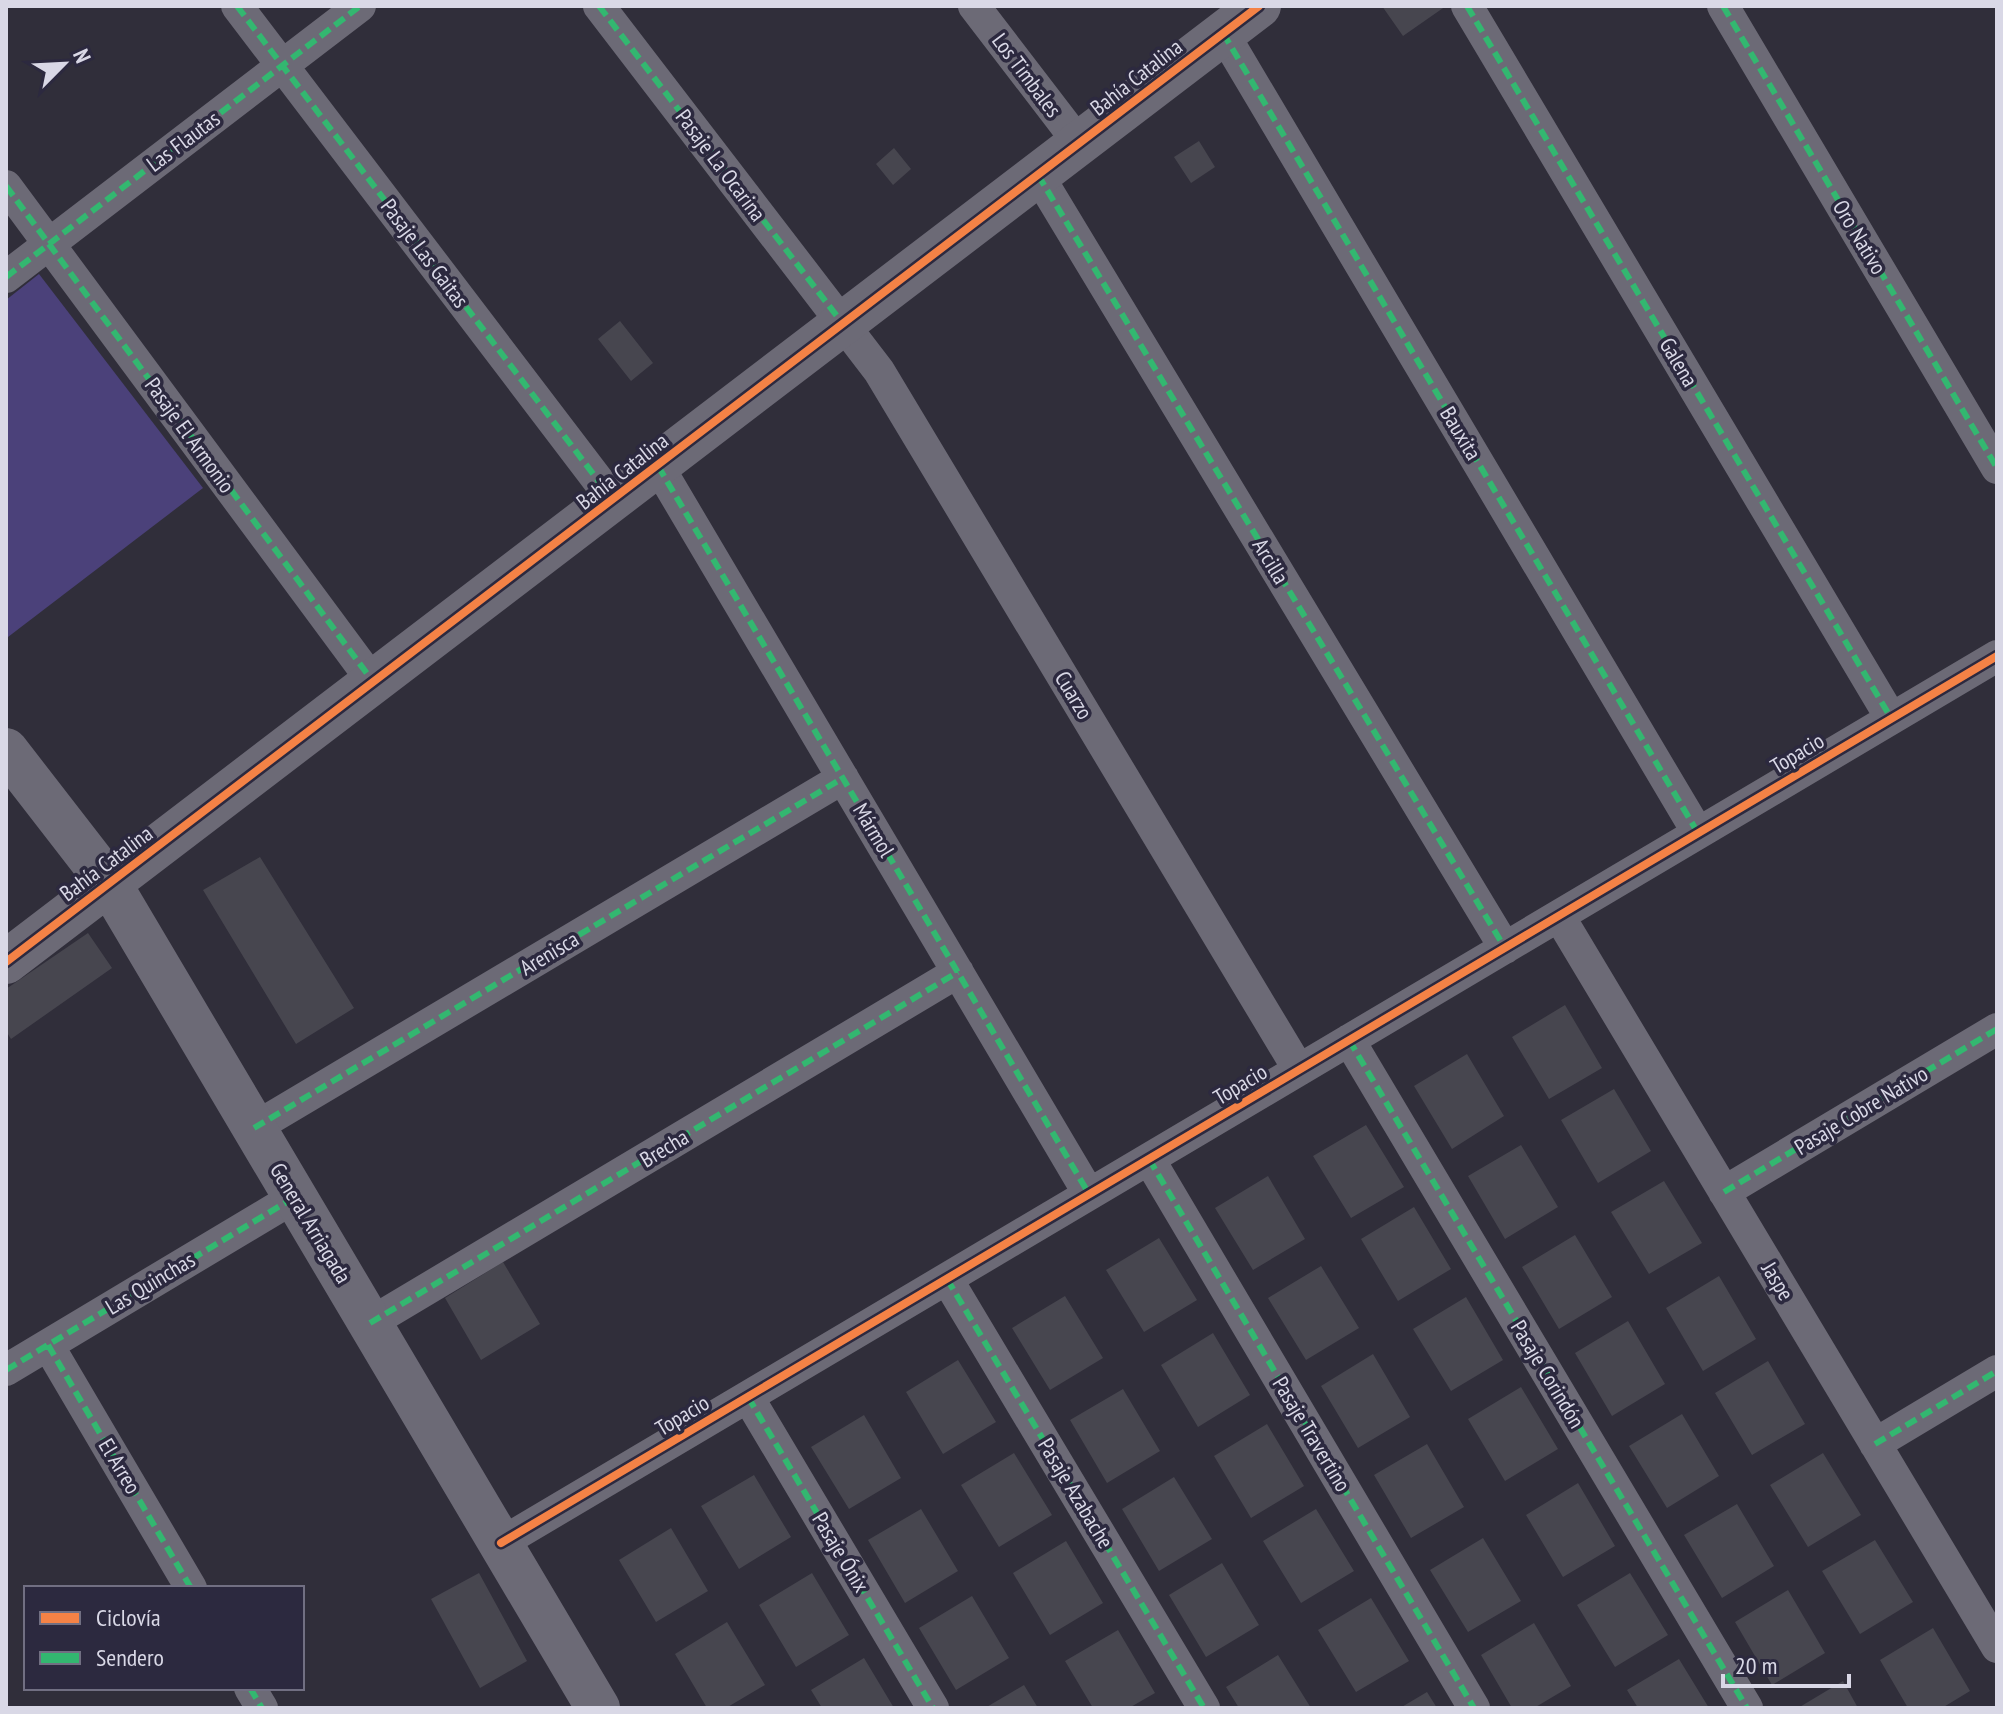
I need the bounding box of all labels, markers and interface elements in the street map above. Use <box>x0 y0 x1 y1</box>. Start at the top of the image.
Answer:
north arrow <box>24 24 104 104</box>
street label: Los Timbales <box>986 27 1068 123</box>
street label: Bahía Catalina <box>1084 32 1188 122</box>
text: N <box>67 45 97 67</box>
street label: Pasaje La Ocarina <box>670 103 772 227</box>
street label: Las Flautas <box>141 104 225 178</box>
street label: Pasaje Las Gaitas <box>375 193 475 313</box>
street label: Oro Nativo <box>1827 195 1893 279</box>
street label: Galena <box>1654 332 1704 392</box>
street label: Pasaje El Armonio <box>139 372 241 498</box>
street label: Bauxita <box>1434 401 1488 465</box>
street label: Bahía Catalina <box>570 426 674 516</box>
street label: Arcilla <box>1247 533 1295 589</box>
street label: Cuarzo <box>1049 666 1099 724</box>
street label: Topacio <box>1765 726 1829 780</box>
street label: Mármol <box>847 798 901 863</box>
street label: Bahía Catalina <box>54 819 158 907</box>
street label: Arenisca <box>514 925 584 981</box>
street label: Topacio <box>1208 1057 1272 1111</box>
street label: Pasaje Cobre Nativo <box>1789 1059 1933 1161</box>
street label: Brecha <box>635 1123 693 1173</box>
street label: General Arriagada <box>264 1158 358 1288</box>
street label: Las Quinchas <box>100 1245 200 1321</box>
street label: Jaspe <box>1755 1256 1800 1305</box>
street label: Pasaje Corindón <box>1505 1315 1591 1433</box>
street label: Pasaje Travertino <box>1267 1371 1357 1497</box>
street label: Topacio <box>650 1388 714 1442</box>
street label: El Arreo <box>93 1433 147 1499</box>
street label: Pasaje Azabache <box>1032 1433 1120 1553</box>
street label: Pasaje Ónix <box>806 1507 876 1597</box>
legend <box>24 1586 304 1690</box>
text: Ciclovía <box>96 1602 161 1633</box>
scale bar <box>1723 1638 1849 1688</box>
text: Sendero <box>96 1642 164 1673</box>
text: 20 m <box>1735 1650 1777 1681</box>

